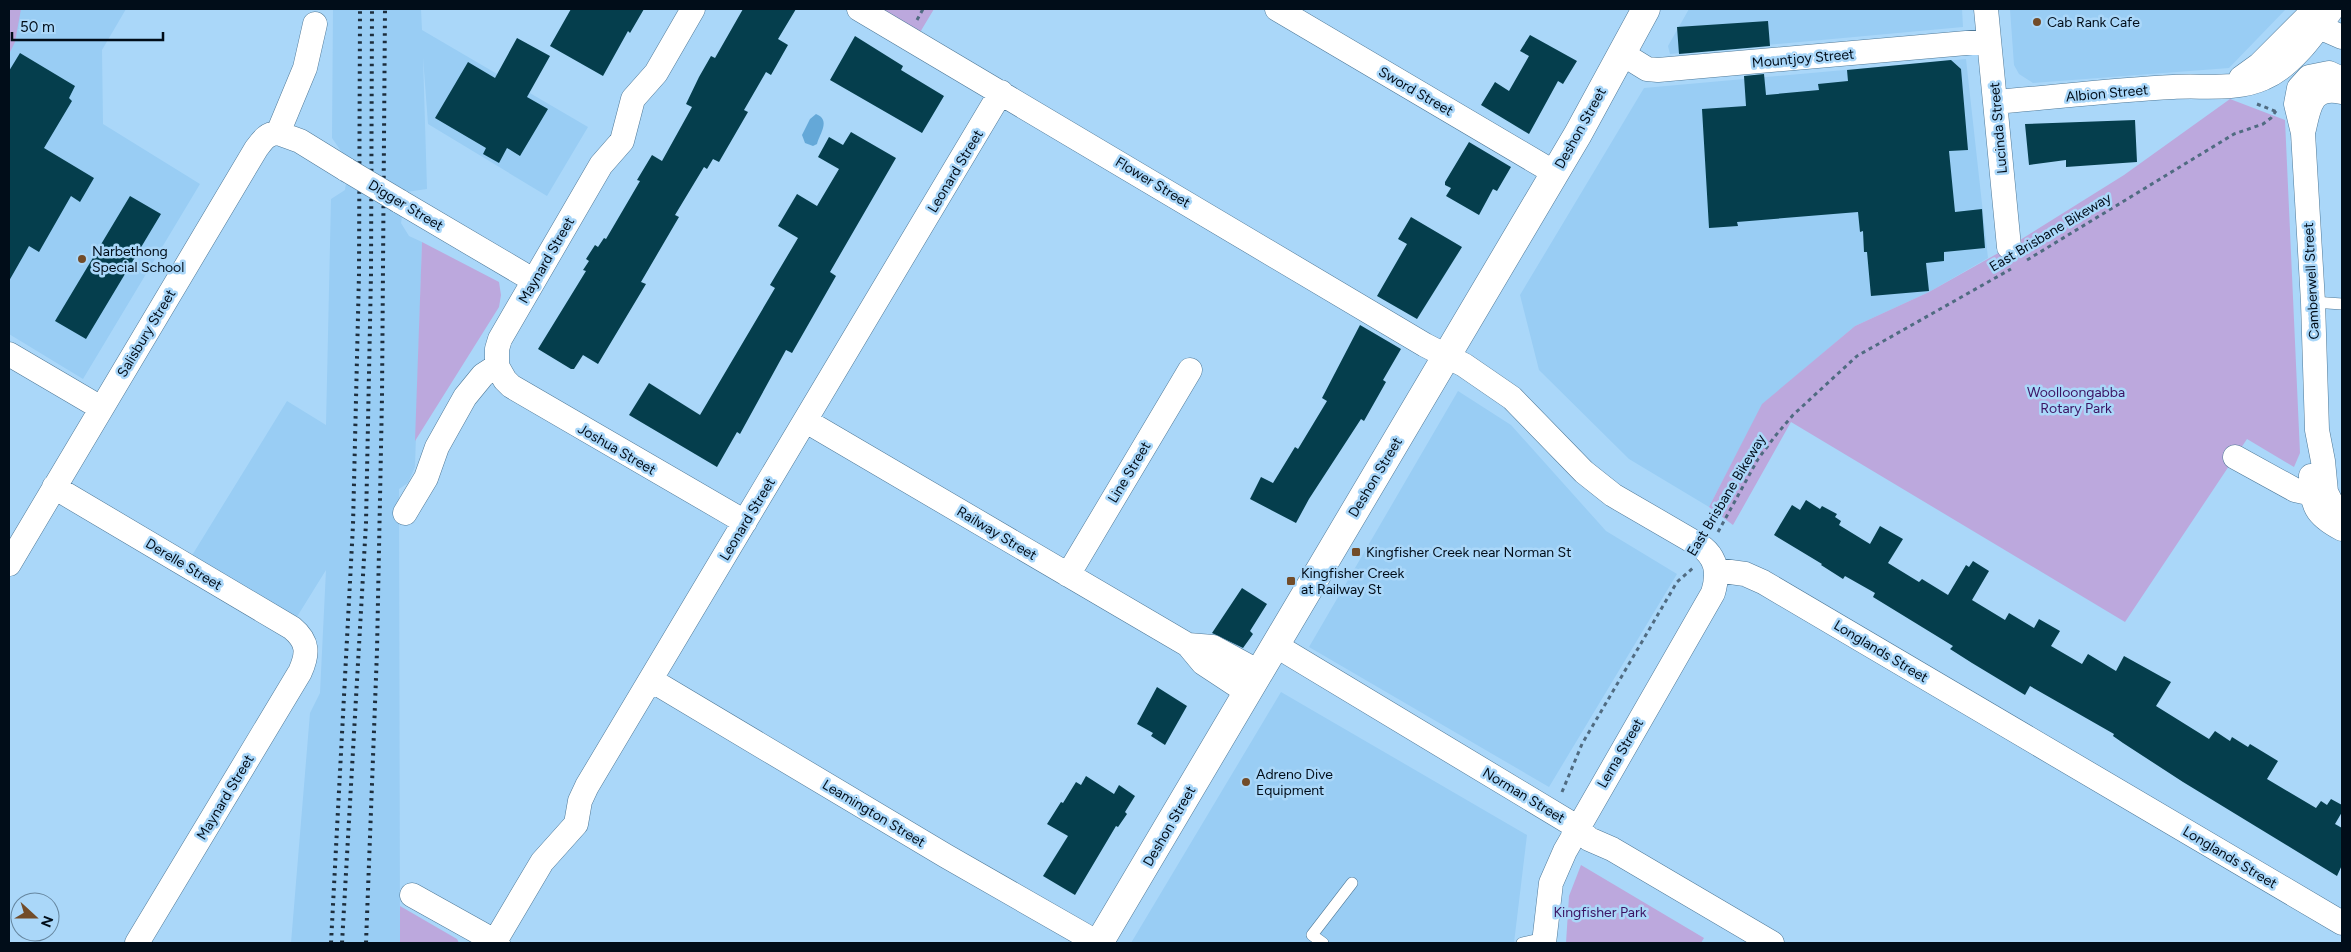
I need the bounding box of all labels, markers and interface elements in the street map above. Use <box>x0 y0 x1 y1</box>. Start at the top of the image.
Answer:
scale bar <box>12 10 164 42</box>
place label: Cab Rank Cafe <box>2047 14 2140 31</box>
marker: Cab Rank Cafe <box>2031 16 2043 28</box>
text: 50 m <box>20 18 55 36</box>
street label: Mountjoy Street <box>1751 46 1855 71</box>
street label: Sword Street <box>1376 63 1456 120</box>
street label: Albion Street <box>2065 81 2149 106</box>
street label: Lucinda Street <box>1986 82 2011 174</box>
street label: Deshon Street <box>1551 85 1610 172</box>
street label: Leonard Street <box>924 127 987 216</box>
street label: Flower Street <box>1112 153 1193 211</box>
street label: Digger Street <box>365 176 446 234</box>
street label: East Brisbane Bikeway <box>1986 189 2115 276</box>
street label: Maynard Street <box>515 214 578 306</box>
street label: Camberwell Street <box>2300 222 2323 340</box>
place label: Narbethong Special School <box>92 243 184 276</box>
marker: Narbethong Special School <box>76 253 88 265</box>
street label: Salisbury Street <box>114 286 179 380</box>
park label: Woolloongabba Rotary Park <box>2027 384 2125 417</box>
street label: Joshua Street <box>575 420 659 479</box>
street label: East Brisbane Bikeway <box>1683 431 1770 559</box>
street label: Deshon Street <box>1345 434 1406 520</box>
street label: Line Street <box>1104 438 1154 506</box>
street label: Leonard Street <box>716 475 779 564</box>
street label: Railway Street <box>954 503 1040 564</box>
street label: Derelle Street <box>142 535 225 594</box>
place label: Kingfisher Creek near Norman St <box>1366 544 1571 561</box>
marker: Kingfisher Creek near Norman St <box>1350 546 1362 558</box>
place label: Kingfisher Creek at Railway St <box>1301 565 1405 598</box>
marker: Kingfisher Creek at Railway St <box>1285 575 1297 587</box>
street label: Longlands Street <box>1831 617 1931 686</box>
street label: Lerna Street <box>1594 716 1647 791</box>
street label: Maynard Street <box>193 751 258 843</box>
street label: Norman Street <box>1479 764 1568 827</box>
place label: Adreno Dive Equipment <box>1256 766 1333 799</box>
street label: Leamington Street <box>819 776 928 851</box>
marker: Adreno Dive Equipment <box>1240 776 1252 788</box>
street label: Deshon Street <box>1140 783 1199 870</box>
street label: Longlands Street <box>2180 823 2280 892</box>
north arrow <box>10 892 60 942</box>
park label: Kingfisher Park <box>1553 904 1647 921</box>
text: N <box>37 913 57 930</box>

